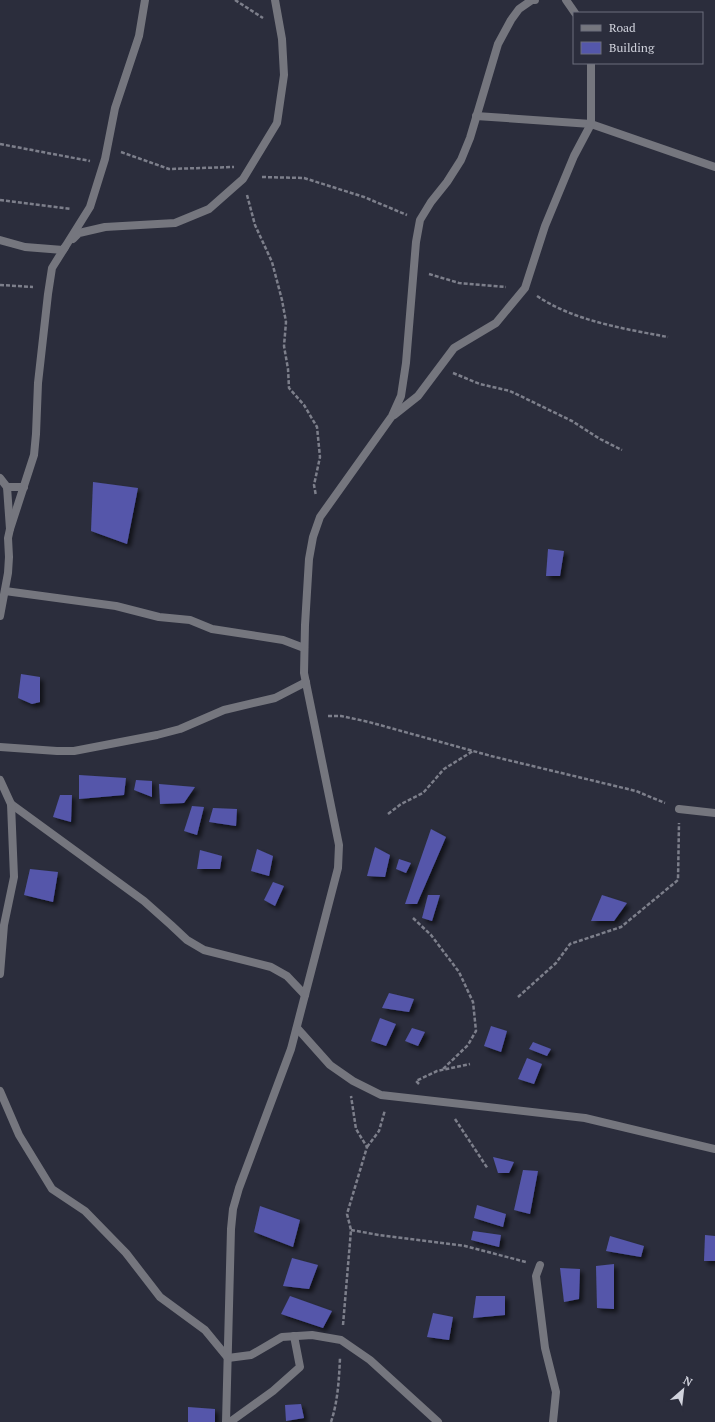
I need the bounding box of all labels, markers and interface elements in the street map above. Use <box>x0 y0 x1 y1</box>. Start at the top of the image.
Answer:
legend <box>573 12 703 64</box>
text: Road <box>609 20 636 35</box>
text: Building <box>609 40 655 55</box>
north arrow <box>663 1370 703 1410</box>
text: N <box>681 1373 695 1390</box>

